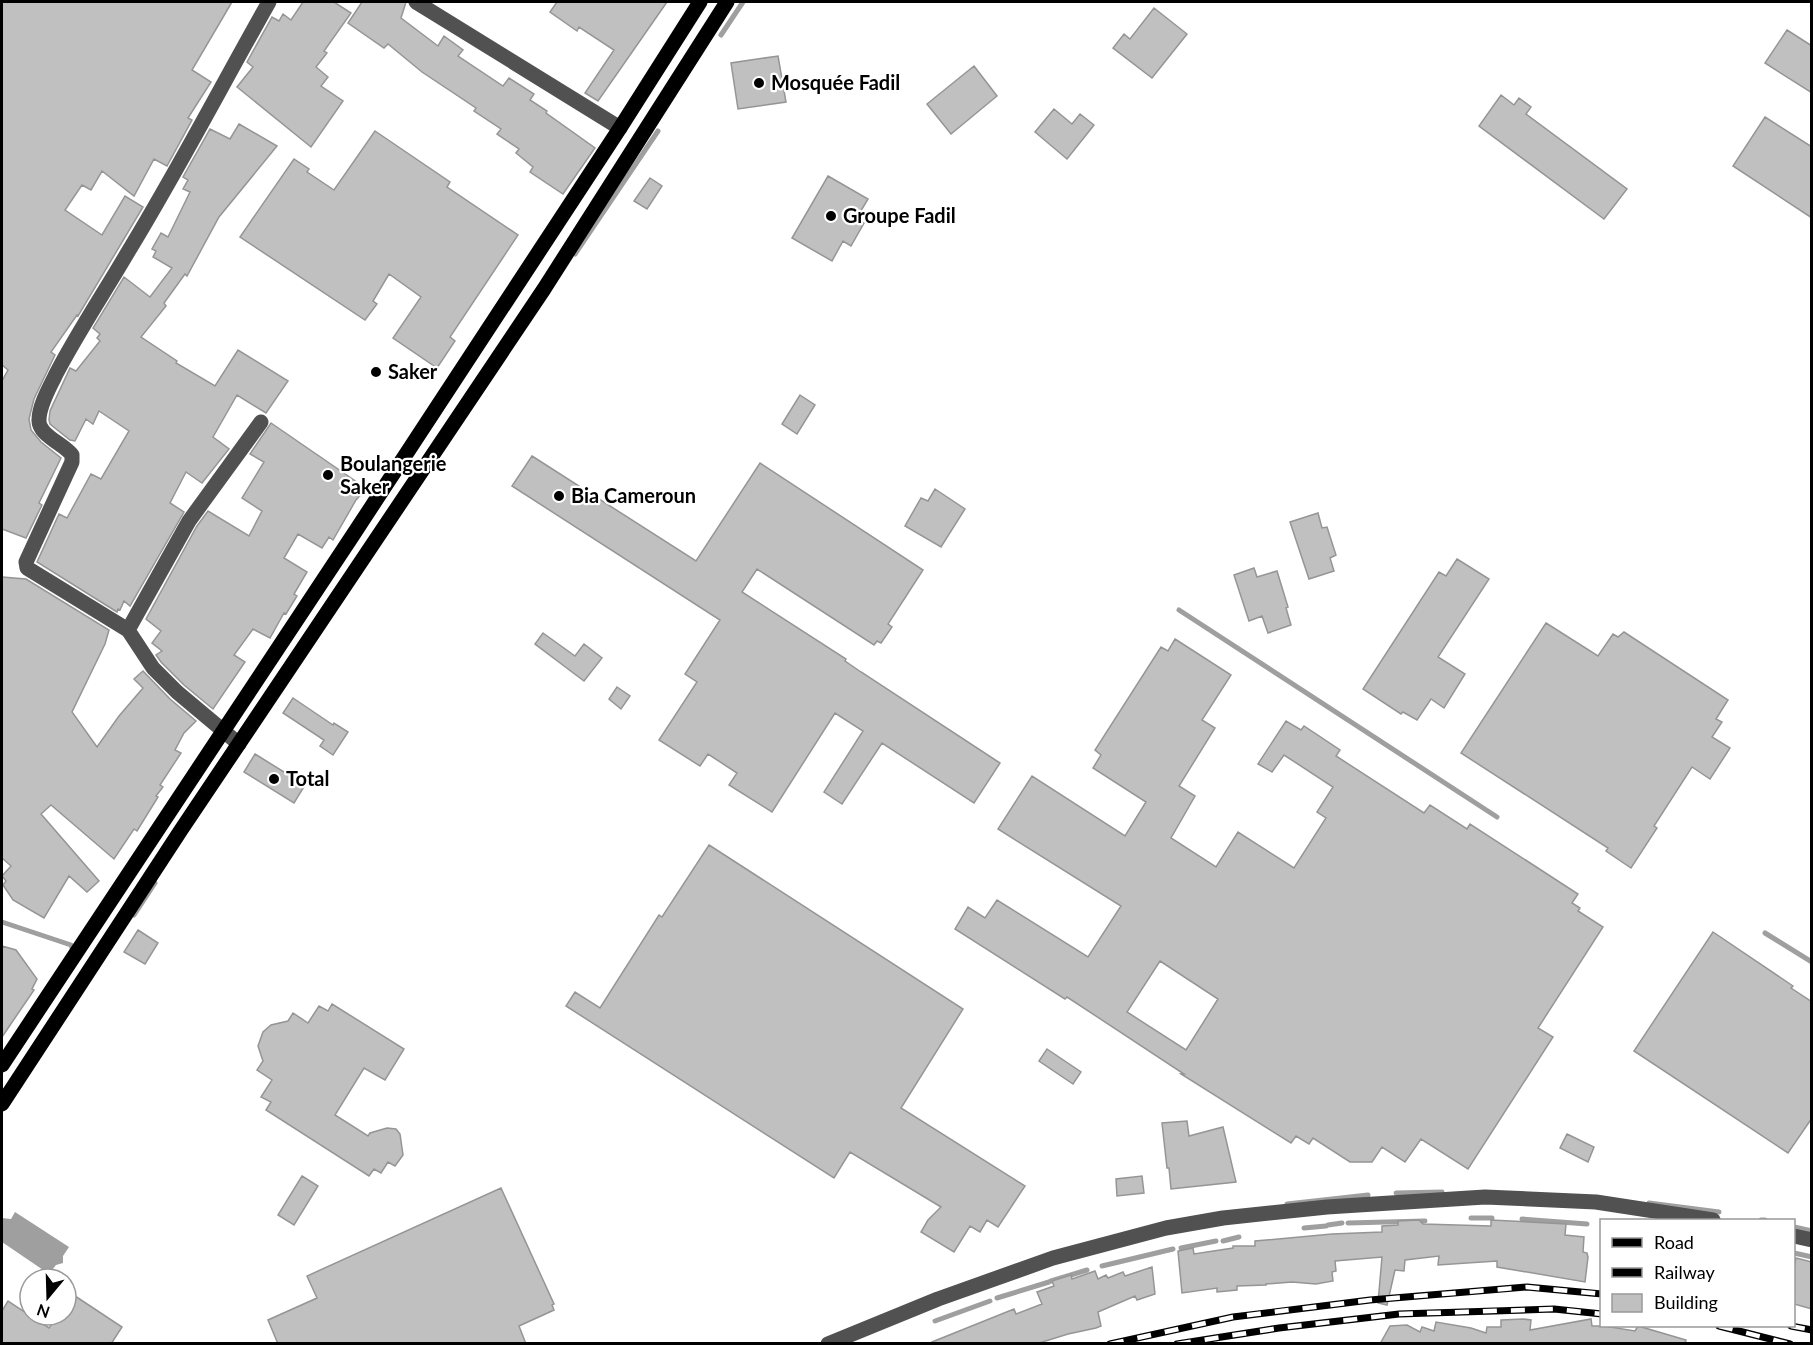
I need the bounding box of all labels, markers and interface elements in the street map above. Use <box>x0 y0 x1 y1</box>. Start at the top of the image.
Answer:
place label: Mosquée Fadil <box>771 70 900 94</box>
marker: Mosquée Fadil <box>752 76 766 90</box>
place label: Groupe Fadil <box>843 203 956 227</box>
marker: Groupe Fadil <box>824 209 838 223</box>
place label: Saker <box>388 359 438 383</box>
marker: Saker <box>369 365 383 379</box>
place label: Boulangerie Saker <box>340 451 447 498</box>
marker: Boulangerie Saker <box>321 468 335 482</box>
place label: Bia Cameroun <box>571 483 696 507</box>
marker: Bia Cameroun <box>552 489 566 503</box>
place label: Total <box>286 766 329 790</box>
marker: Total <box>267 772 281 786</box>
legend <box>1600 1219 1795 1327</box>
text: Road <box>1654 1231 1694 1253</box>
text: Railway <box>1654 1261 1715 1283</box>
north arrow <box>18 1267 78 1327</box>
text: Building <box>1654 1291 1718 1313</box>
text: N <box>34 1301 52 1323</box>

